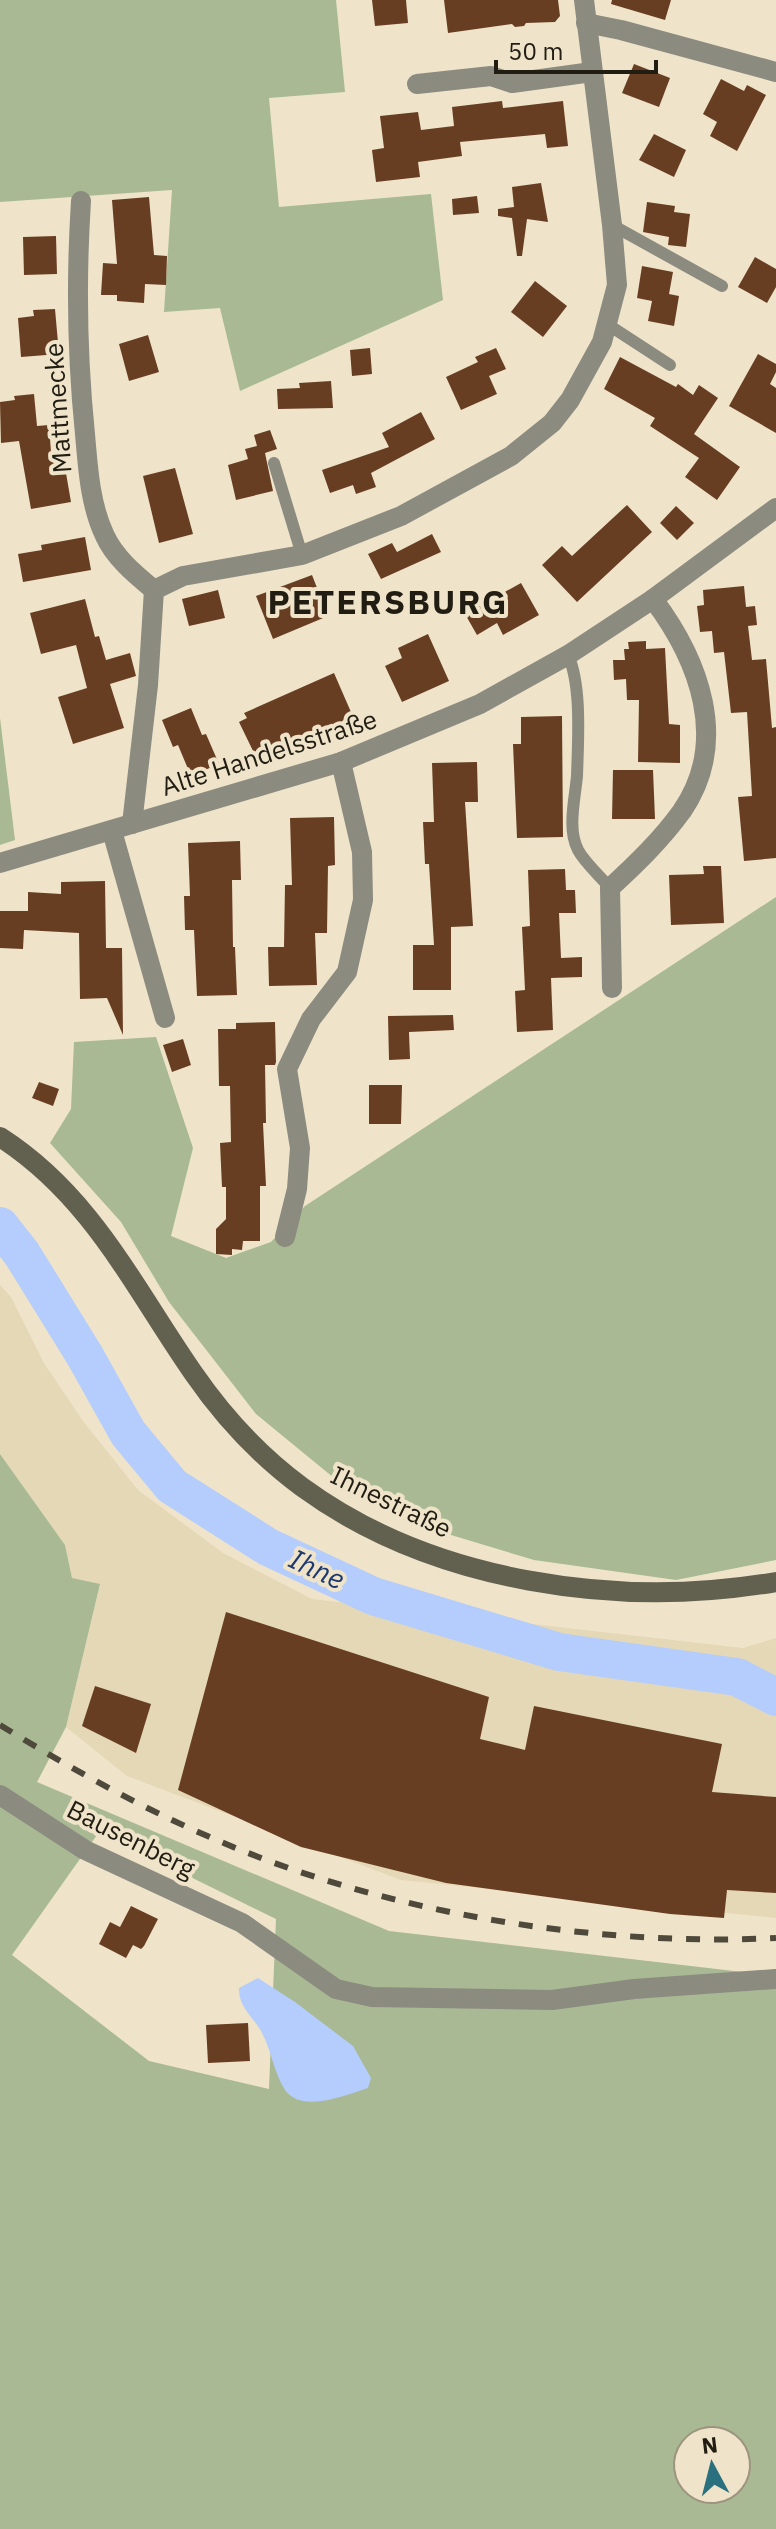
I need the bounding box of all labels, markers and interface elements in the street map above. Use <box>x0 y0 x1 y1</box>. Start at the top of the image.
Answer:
scale bar <box>496 24 656 74</box>
text: 50 m <box>508 35 563 67</box>
street label: Mattmecke <box>35 342 79 474</box>
district label: PETERSBURG <box>268 579 508 623</box>
street label: Alte Handelsstraße <box>157 701 381 803</box>
street label: Ihnestraße <box>326 1457 457 1545</box>
water label: Ihne <box>284 1540 351 1597</box>
street label: Bausenberg <box>62 1791 201 1885</box>
north arrow <box>672 2425 752 2505</box>
text: N <box>700 2429 719 2460</box>

